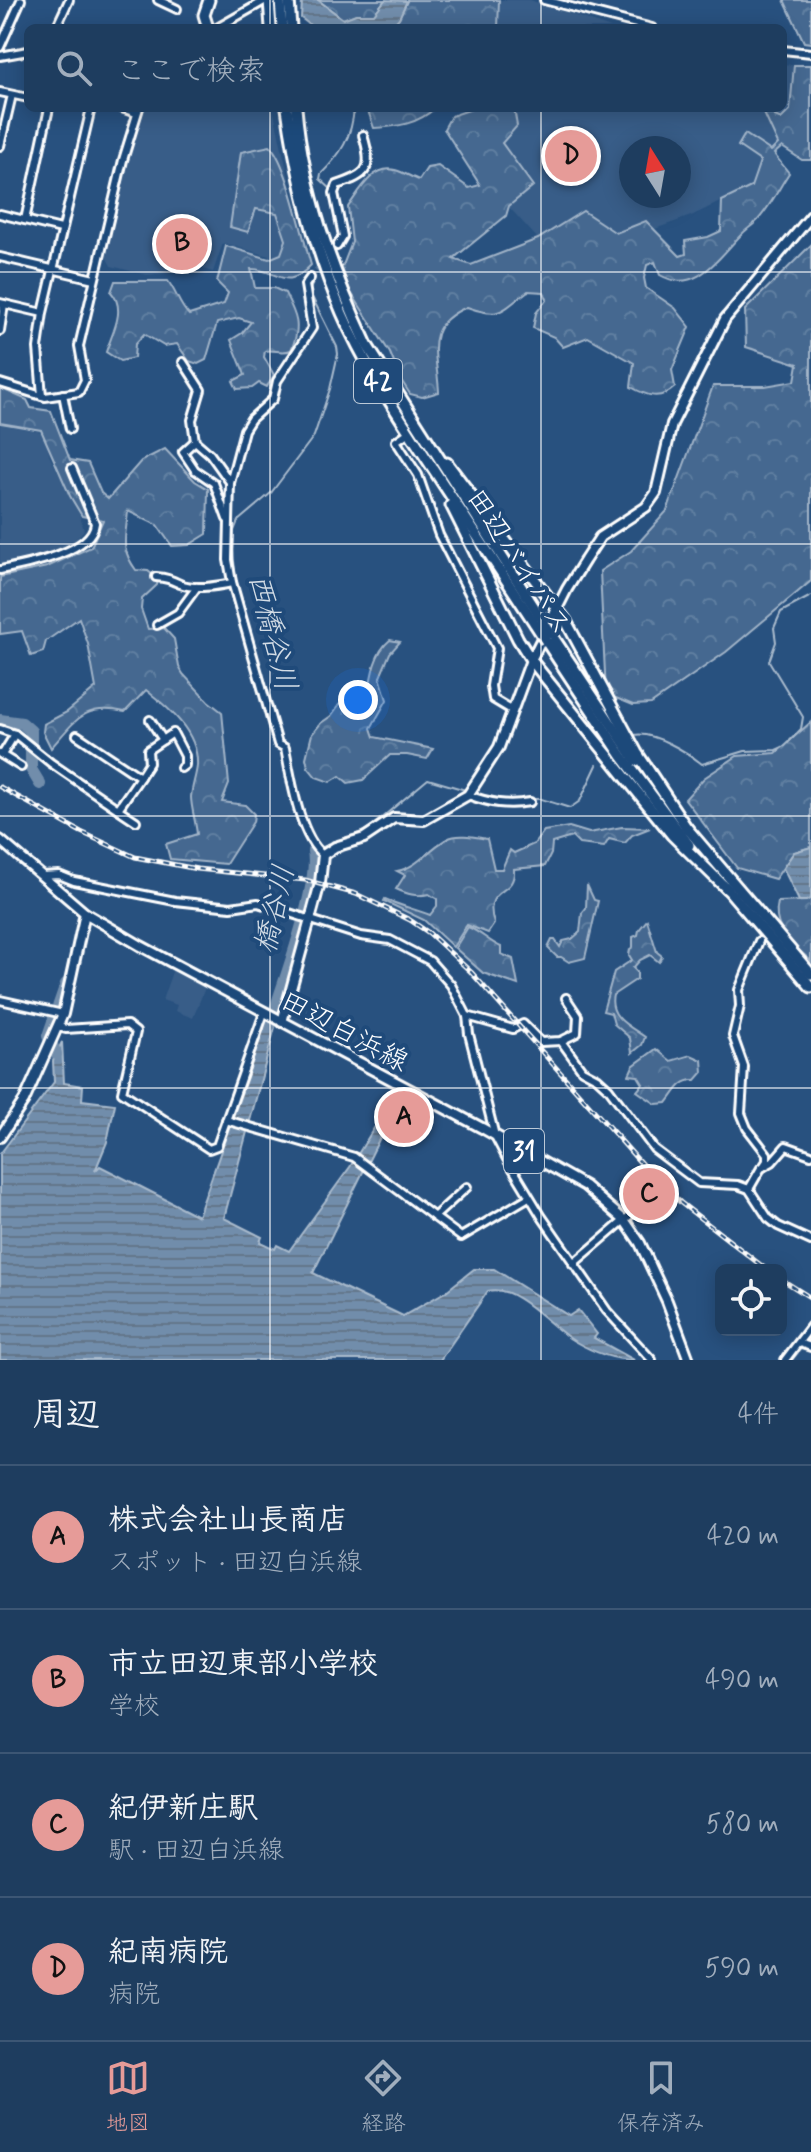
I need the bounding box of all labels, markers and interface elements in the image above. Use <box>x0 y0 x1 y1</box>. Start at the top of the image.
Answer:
search box <box>24 24 787 112</box>
icon: search <box>52 46 96 90</box>
text: ここで検索 <box>116 52 266 91</box>
pin: D <box>545 126 597 186</box>
north arrow <box>619 136 691 208</box>
pin: B <box>156 214 208 274</box>
road number: 42 <box>354 359 402 403</box>
street label: 田辺バイパス <box>457 482 579 643</box>
water label: 西橋谷川 <box>238 569 305 695</box>
your location <box>338 680 378 720</box>
water label: 橋谷川 <box>246 861 305 958</box>
street label: 田辺白浜線 <box>273 983 414 1081</box>
pin: A <box>378 1087 430 1147</box>
road number: 31 <box>504 1129 544 1173</box>
pin: C <box>623 1164 675 1224</box>
map controls <box>715 1264 787 1336</box>
button: locate <box>715 1264 787 1336</box>
text: 周辺 <box>32 1393 100 1438</box>
text: 4件 <box>738 1398 779 1432</box>
text: 株式会社山長商店 <box>108 1501 348 1540</box>
text: A <box>49 1520 67 1554</box>
text: 420 m <box>707 1520 779 1554</box>
text: スポット · 田辺白浜線 <box>108 1546 362 1580</box>
text: 市立田辺東部小学校 <box>108 1645 378 1684</box>
text: B <box>50 1664 66 1698</box>
text: 490 m <box>705 1664 779 1698</box>
text: 学校 <box>108 1690 160 1724</box>
text: 紀伊新庄駅 <box>108 1789 258 1828</box>
text: C <box>49 1808 67 1842</box>
text: 580 m <box>706 1808 779 1842</box>
text: 駅 · 田辺白浜線 <box>108 1834 284 1868</box>
text: 紀南病院 <box>108 1933 228 1972</box>
text: D <box>49 1952 67 1986</box>
text: 590 m <box>705 1952 779 1986</box>
text: 病院 <box>108 1978 160 2012</box>
tab: 地図 <box>106 2056 150 2138</box>
tab: 経路 <box>361 2056 405 2138</box>
tab: 保存済み <box>617 2056 705 2138</box>

